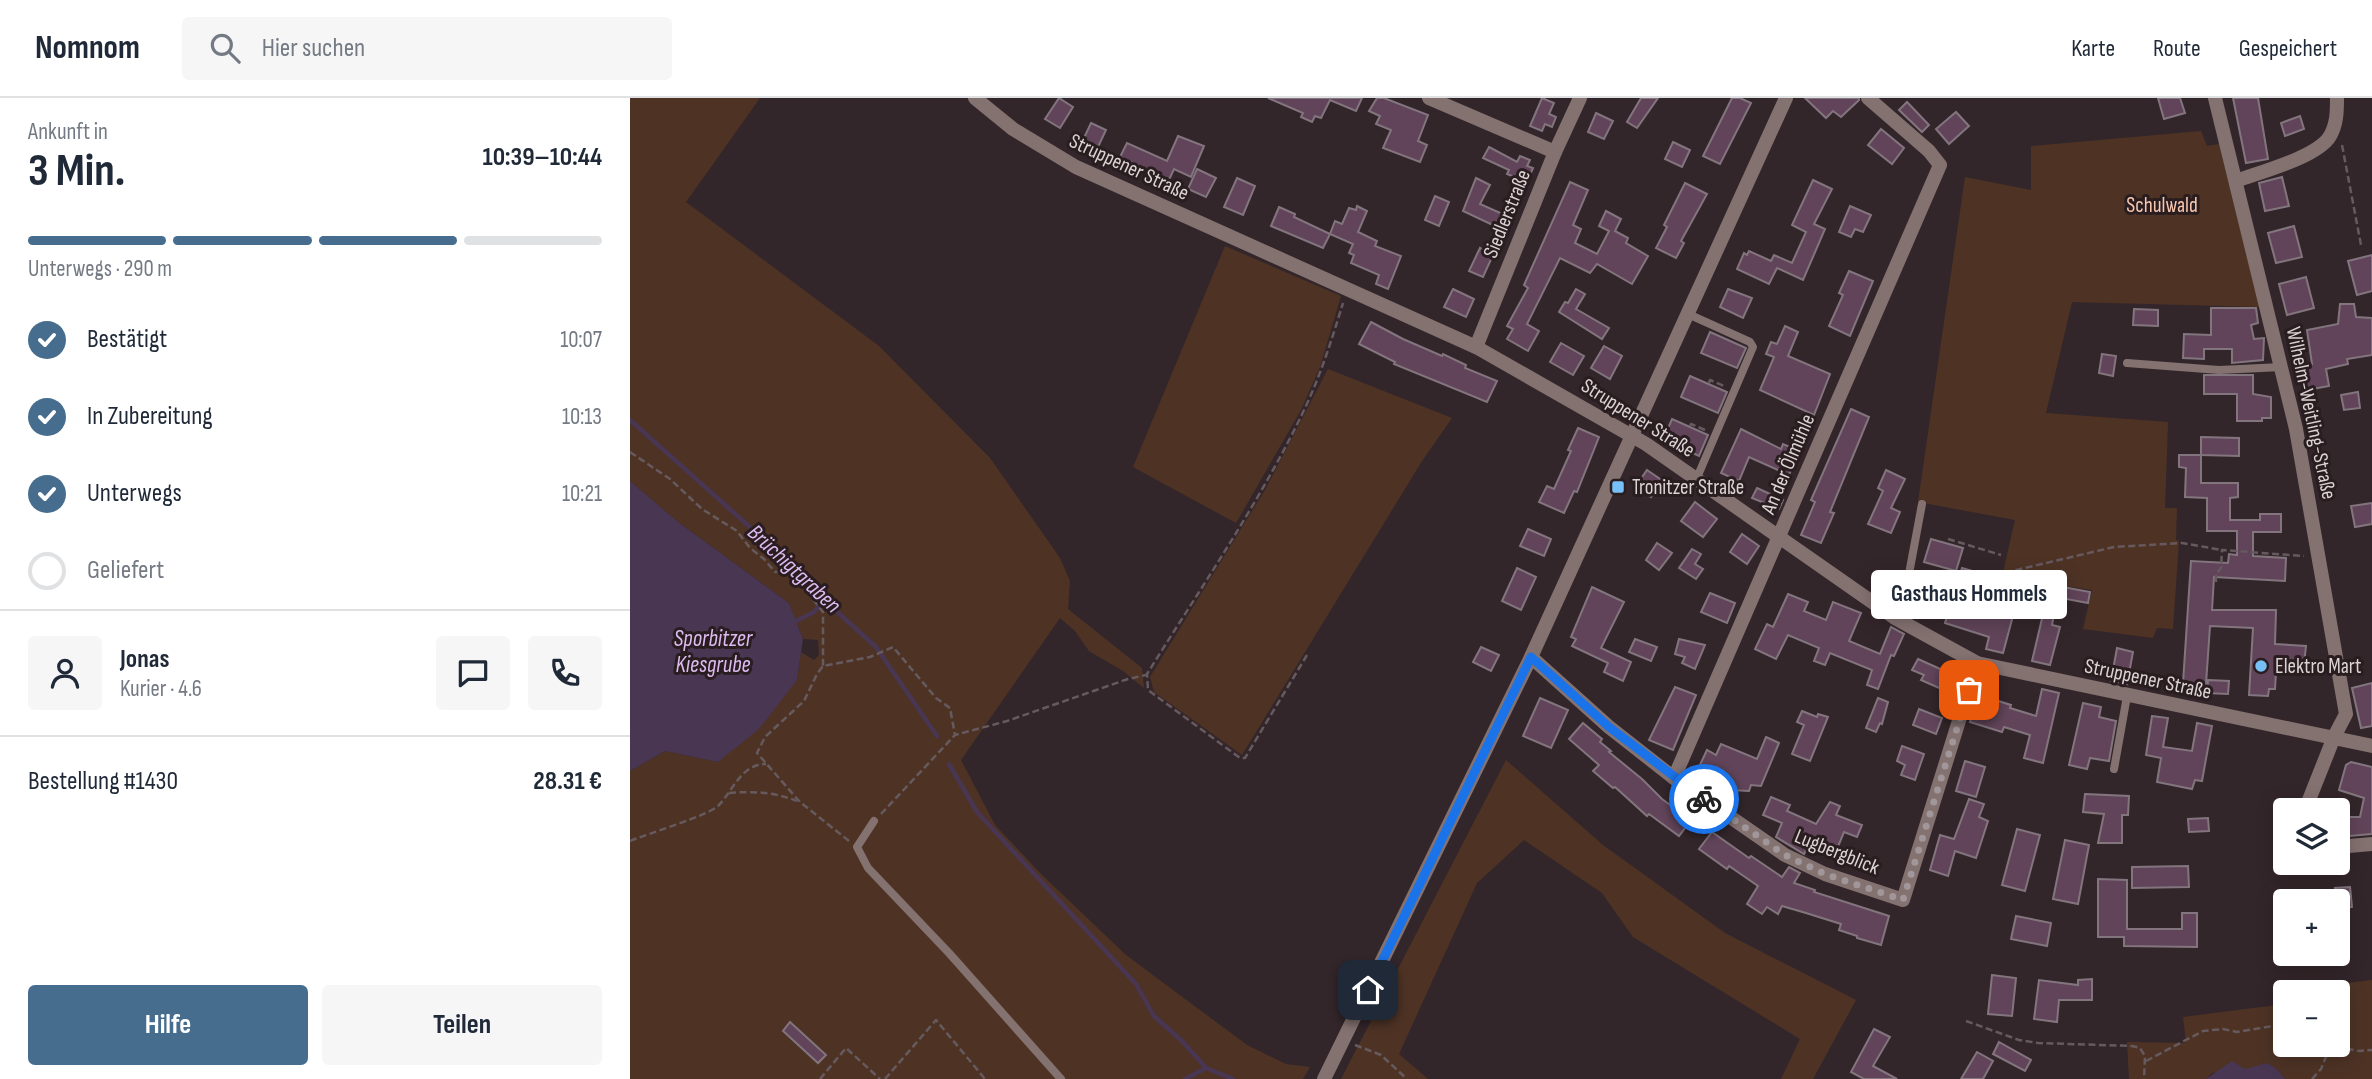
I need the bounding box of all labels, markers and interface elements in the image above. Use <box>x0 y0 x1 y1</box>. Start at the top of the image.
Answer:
search box <box>182 17 672 80</box>
text: Nomnom <box>35 28 140 68</box>
icon: search <box>206 29 244 67</box>
text: Hier suchen <box>262 33 365 64</box>
text: Karte <box>2071 34 2115 63</box>
text: Route <box>2153 34 2201 63</box>
text: Gespeichert <box>2239 34 2337 63</box>
text: Ankunft in <box>28 118 108 146</box>
street label: Struppener Straße <box>1065 128 1193 206</box>
text: 10:39–10:44 <box>483 142 602 173</box>
text: 3 Min. <box>28 144 125 199</box>
street label: Siedlerstraße <box>1478 166 1536 262</box>
park label: Schulwald <box>2126 193 2198 218</box>
text: Unterwegs · 290 m <box>28 255 172 283</box>
icon: check <box>28 321 66 359</box>
text: Bestätigt <box>87 324 167 355</box>
street label: Wilhelm-Weitling-Straße <box>2281 325 2341 501</box>
text: 10:07 <box>560 326 602 354</box>
street label: Struppener Straße <box>1577 373 1699 463</box>
icon: check <box>28 398 66 436</box>
text: In Zubereitung <box>87 401 213 432</box>
text: 10:13 <box>562 403 602 431</box>
street label: An der Ölmühle <box>1755 410 1820 519</box>
icon: check <box>28 475 66 513</box>
place label: Tronitzer Straße <box>1632 475 1744 500</box>
text: Unterwegs <box>87 478 182 509</box>
marker: Tronitzer Straße <box>1610 479 1626 495</box>
text: 10:21 <box>562 480 602 508</box>
water label: Brüchigtgraben <box>741 519 847 620</box>
text: Geliefert <box>87 555 164 586</box>
callout: Gasthaus Hommels <box>1871 571 2067 620</box>
text: Gasthaus Hommels <box>1891 580 2047 608</box>
water label: Sporbitzer Kiesgrube <box>674 625 754 679</box>
button: person <box>28 636 102 710</box>
button: chat <box>436 636 510 710</box>
button: phone <box>528 636 602 710</box>
text: Jonas <box>120 644 169 675</box>
street label: Struppener Straße <box>2082 653 2214 705</box>
place label: Elektro Mart <box>2275 654 2361 679</box>
marker: Elektro Mart <box>2253 658 2269 674</box>
pin <box>1939 660 1999 720</box>
icon: bag <box>1950 671 1988 709</box>
text: Kurier · 4.6 <box>120 675 202 703</box>
courier <box>1669 764 1739 834</box>
text: Bestellung #1430 <box>28 766 178 797</box>
text: 28.31 € <box>533 766 602 797</box>
icon: bike <box>1685 780 1723 818</box>
map controls <box>2273 798 2350 1057</box>
button: layers <box>2273 798 2350 875</box>
street label: Lugbergblick <box>1791 824 1883 880</box>
button: + <box>2273 889 2350 966</box>
pin <box>1338 960 1398 1020</box>
icon: home <box>1349 971 1387 1009</box>
button: − <box>2273 980 2350 1057</box>
button: Hilfe <box>28 985 308 1065</box>
button: Teilen <box>322 985 602 1065</box>

